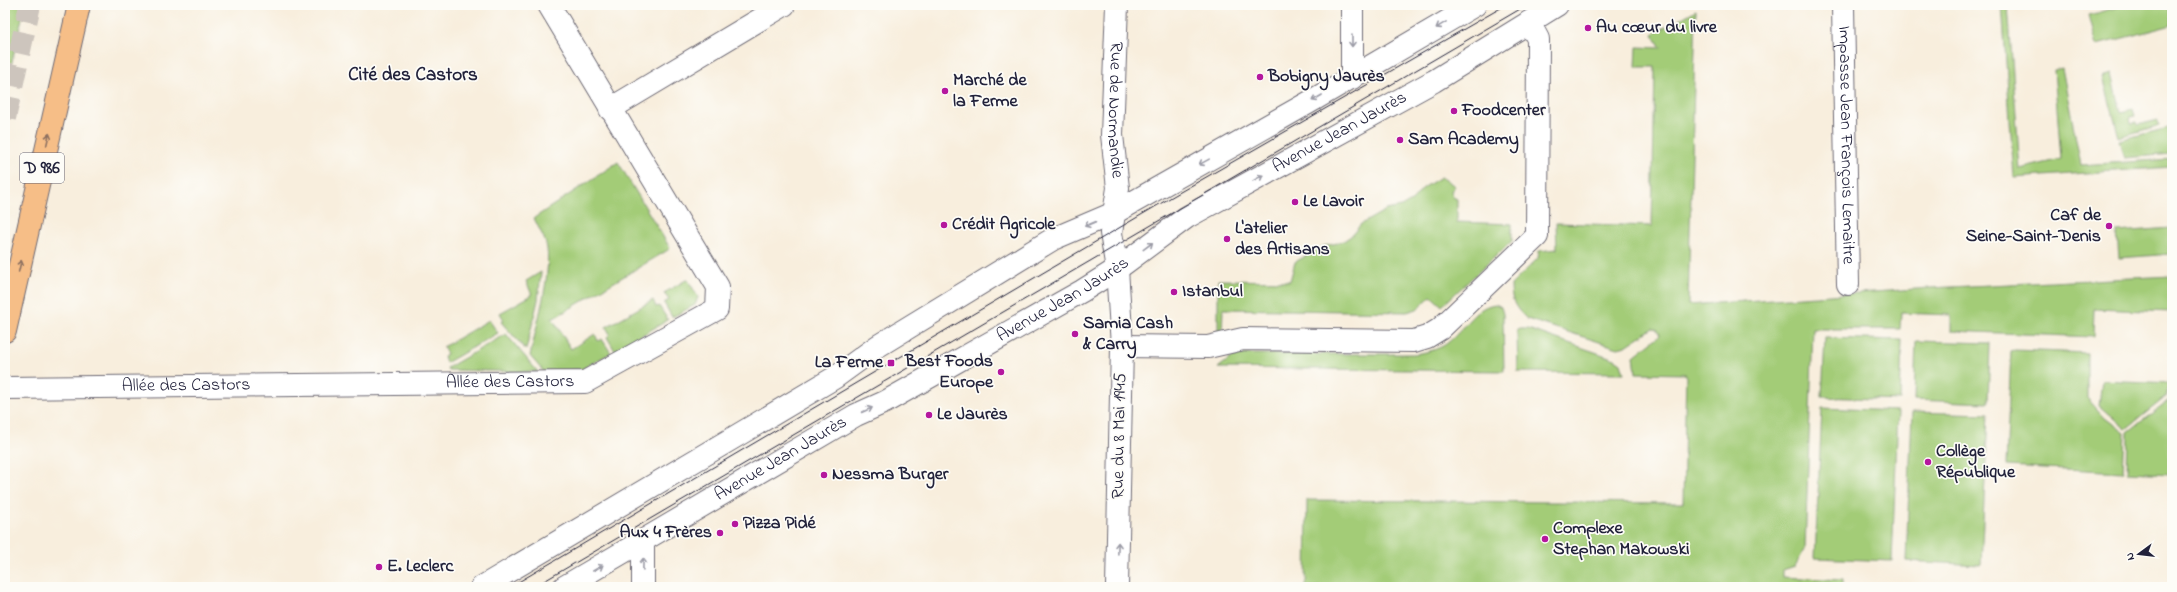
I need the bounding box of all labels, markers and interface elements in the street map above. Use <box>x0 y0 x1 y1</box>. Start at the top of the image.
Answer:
place label: Au cœur du livre <box>1596 15 1718 41</box>
one-way arrow <box>1435 21 1447 29</box>
marker: Au cœur du livre <box>1583 23 1593 33</box>
street label: Impasse Jean François Lemaitre <box>1830 25 1861 266</box>
one-way arrow <box>1348 34 1356 47</box>
street label: Rue de Normandie <box>1099 41 1130 180</box>
district label: Cité des Castors <box>348 62 478 89</box>
place label: Bobigny Jaurès <box>1267 64 1385 91</box>
place label: Marché de la Ferme <box>953 68 1027 115</box>
marker: Bobigny Jaurès <box>1255 72 1265 82</box>
street label: Avenue Jean Jaurès <box>1268 85 1412 180</box>
marker: Marché de la Ferme <box>940 86 950 96</box>
one-way arrow <box>1311 95 1323 103</box>
place label: Foodcenter <box>1461 98 1546 124</box>
marker: Foodcenter <box>1449 106 1459 116</box>
place label: Sam Academy <box>1408 127 1519 154</box>
one-way arrow <box>45 133 53 146</box>
marker: Sam Academy <box>1395 135 1405 145</box>
road number: D 986 <box>20 153 64 183</box>
one-way arrow <box>1198 159 1210 167</box>
one-way arrow <box>1252 173 1264 181</box>
place label: Le Lavoir <box>1303 189 1364 215</box>
marker: Le Lavoir <box>1290 197 1300 207</box>
place label: Caf de Seine-Saint-Denis <box>1966 203 2102 250</box>
place label: Crédit Agricole <box>952 212 1056 239</box>
place label: L'atelier des Artisans <box>1235 216 1330 263</box>
marker: Crédit Agricole <box>939 220 949 230</box>
one-way arrow <box>1084 220 1096 228</box>
marker: Caf de Seine-Saint-Denis <box>2104 221 2114 231</box>
marker: L'atelier des Artisans <box>1222 234 1232 244</box>
one-way arrow <box>1143 242 1154 250</box>
street label: Avenue Jean Jaurès <box>992 251 1135 349</box>
one-way arrow <box>16 259 24 272</box>
place label: Istanbul <box>1182 279 1243 305</box>
marker: Istanbul <box>1169 287 1179 297</box>
place label: Samia Cash & Carry <box>1082 311 1173 359</box>
marker: Samia Cash & Carry <box>1070 329 1080 339</box>
place label: Best Foods Europe <box>904 349 994 396</box>
place label: La Ferme <box>815 350 884 376</box>
marker: La Ferme <box>886 358 896 368</box>
marker: Best Foods Europe <box>996 367 1006 377</box>
street label: Allée des Castors <box>445 369 574 396</box>
street label: Allée des Castors <box>122 372 250 400</box>
street label: Rue du 8 Mai 1945 <box>1106 373 1134 499</box>
place label: Le Jaurès <box>937 402 1008 428</box>
one-way arrow <box>861 406 873 414</box>
street label: Avenue Jean Jaurès <box>710 410 852 508</box>
marker: Le Jaurès <box>924 410 934 420</box>
place label: Collège République <box>1936 439 2016 486</box>
marker: Collège République <box>1923 457 1933 467</box>
place label: Nessma Burger <box>832 462 949 489</box>
marker: Nessma Burger <box>819 470 829 480</box>
place label: Pizza Pidé <box>743 511 817 537</box>
place label: Complexe Stephan Makowski <box>1553 516 1690 563</box>
marker: Pizza Pidé <box>730 519 740 529</box>
place label: Aux 4 Frères <box>620 520 712 546</box>
marker: Aux 4 Frères <box>715 528 725 538</box>
marker: Complexe Stephan Makowski <box>1540 534 1550 544</box>
north arrow <box>2119 534 2159 574</box>
one-way arrow <box>1114 542 1122 555</box>
text: N <box>2122 551 2139 562</box>
place label: E. Leclerc <box>387 554 454 580</box>
one-way arrow <box>640 558 647 571</box>
marker: E. Leclerc <box>374 562 384 572</box>
one-way arrow <box>592 563 604 571</box>

